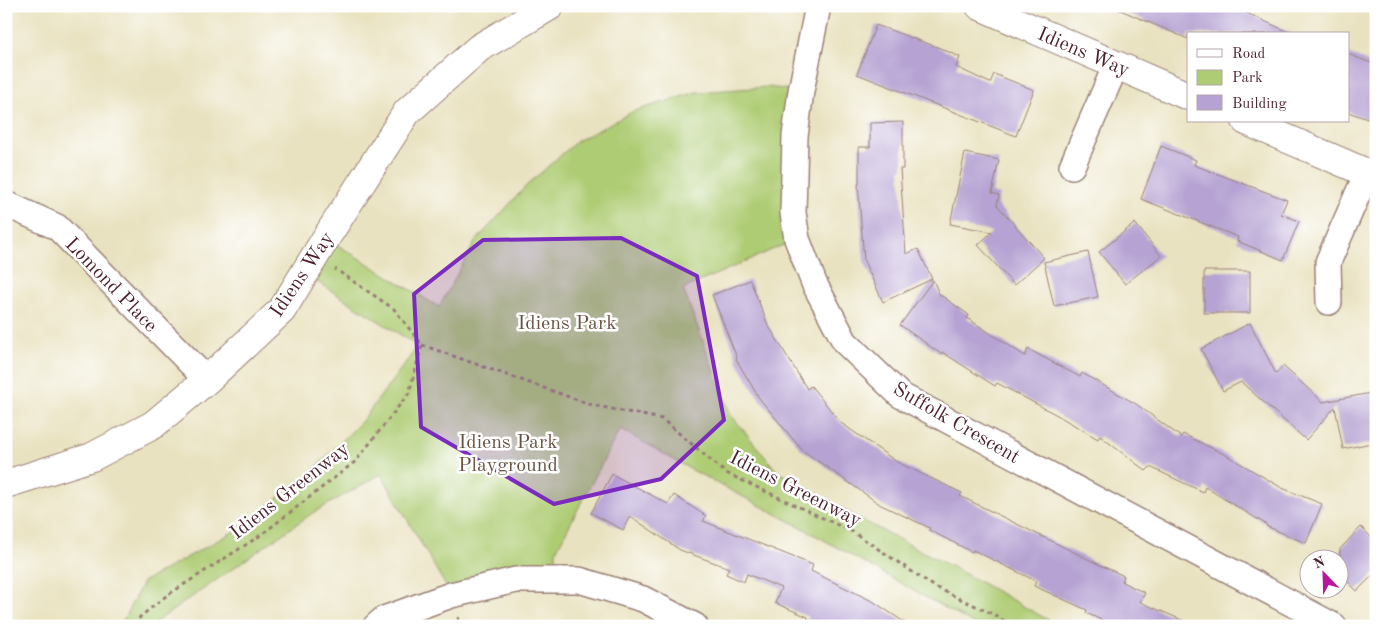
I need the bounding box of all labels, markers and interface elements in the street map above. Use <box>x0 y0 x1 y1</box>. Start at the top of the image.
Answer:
street label: Idiens Way <box>1034 25 1133 81</box>
legend <box>1187 32 1350 122</box>
text: Road <box>1232 47 1266 62</box>
text: Park <box>1232 71 1263 86</box>
text: Building <box>1232 97 1287 112</box>
street label: Idiens Way <box>267 229 339 321</box>
street label: Lomond Place <box>61 234 160 336</box>
park label: Idiens Park <box>517 314 617 334</box>
street label: Suffolk Crescent <box>889 379 1023 468</box>
park label: Idiens Park Playground <box>458 433 558 476</box>
street label: Idiens Greenway <box>227 439 354 544</box>
street label: Idiens Greenway <box>726 448 865 532</box>
north arrow <box>1300 550 1350 600</box>
text: N <box>1312 554 1327 571</box>

